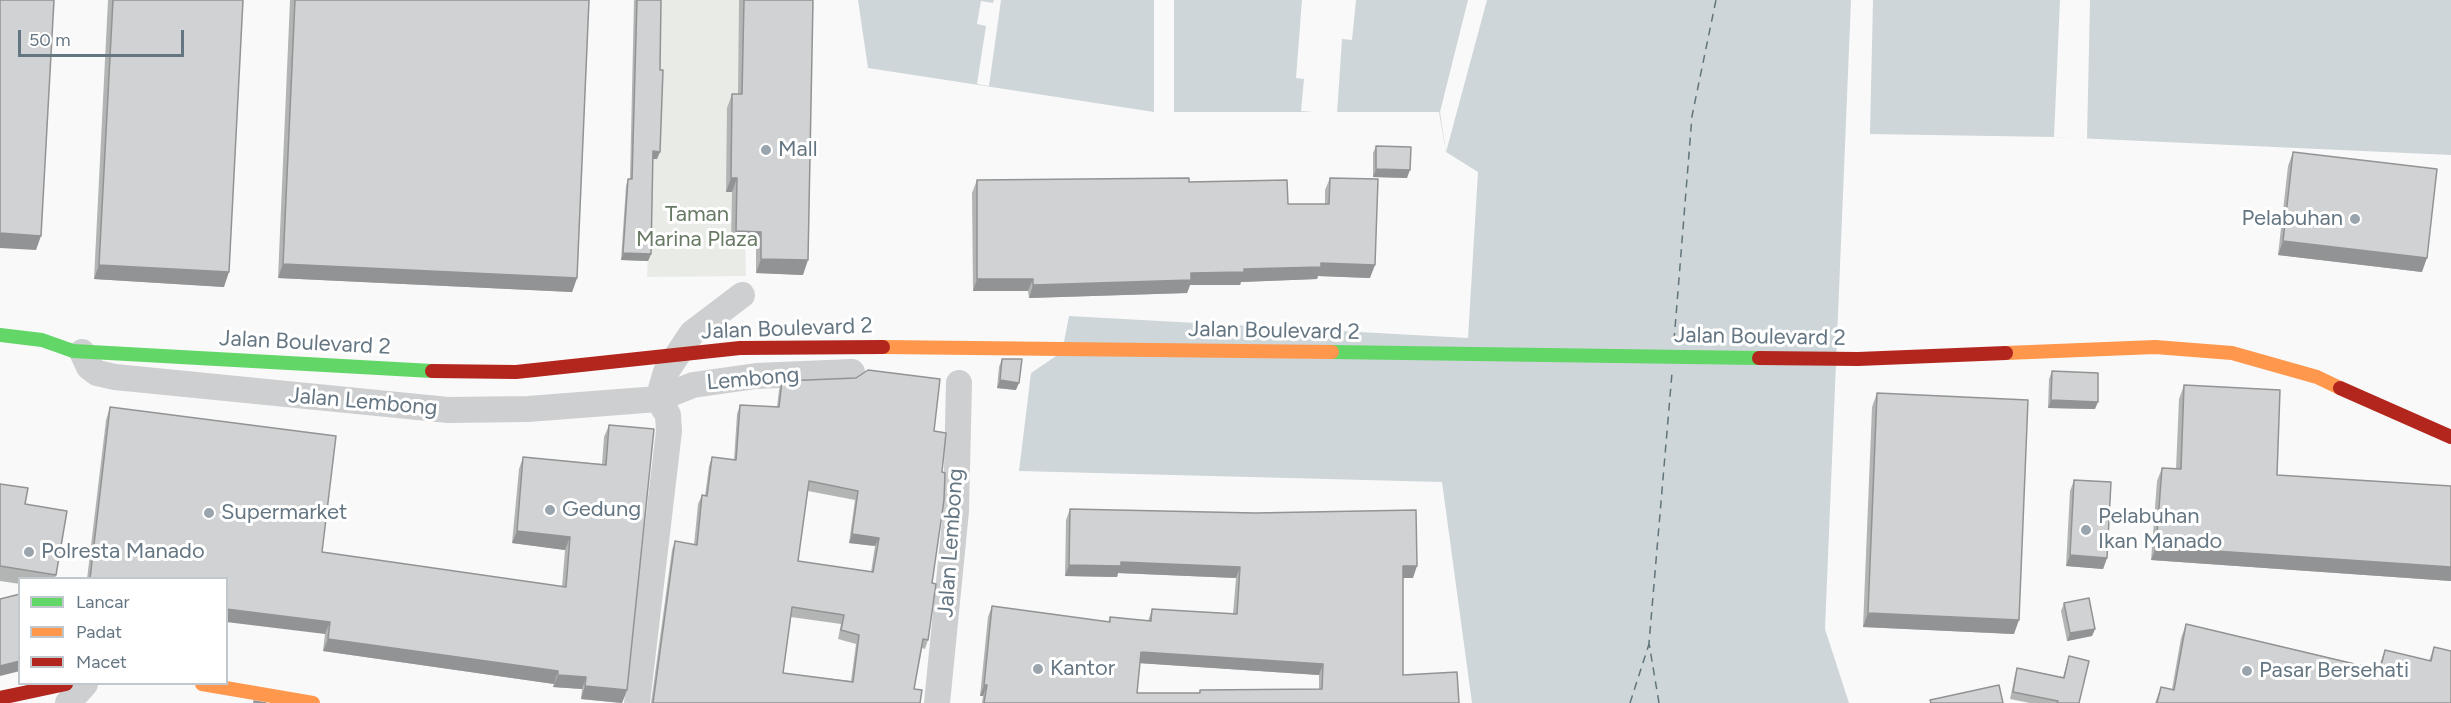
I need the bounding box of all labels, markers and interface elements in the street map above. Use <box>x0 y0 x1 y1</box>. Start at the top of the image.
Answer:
scale bar <box>21 18 188 56</box>
text: 50 m <box>29 29 71 51</box>
place label: Mall <box>778 137 818 163</box>
marker: Mall <box>759 143 773 157</box>
park label: Taman Marina Plaza <box>636 202 758 254</box>
place label: Pelabuhan <box>2241 206 2343 232</box>
marker: Pelabuhan <box>2348 212 2362 226</box>
street label: Jalan Boulevard 2 <box>701 313 873 345</box>
street label: Jalan Boulevard 2 <box>1188 316 1360 346</box>
street label: Jalan Boulevard 2 <box>1674 322 1846 352</box>
street label: Jalan Boulevard 2 <box>219 325 391 361</box>
street label: Lembong <box>706 362 800 396</box>
street label: Jalan Lembong <box>287 382 439 422</box>
street label: Jalan Lembong <box>933 468 969 618</box>
place label: Gedung <box>562 497 641 523</box>
place label: Supermarket <box>221 500 347 526</box>
marker: Gedung <box>543 503 557 517</box>
place label: Pelabuhan Ikan Manado <box>2098 504 2222 556</box>
marker: Supermarket <box>202 506 216 520</box>
marker: Pelabuhan Ikan Manado <box>2079 523 2093 537</box>
place label: Polresta Manado <box>41 539 205 565</box>
marker: Polresta Manado <box>22 545 36 559</box>
legend <box>18 577 228 685</box>
text: Lancar <box>76 591 130 613</box>
text: Padat <box>76 621 122 643</box>
text: Macet <box>76 651 127 673</box>
place label: Kantor <box>1050 656 1115 682</box>
place label: Pasar Bersehati <box>2259 658 2409 684</box>
marker: Kantor <box>1031 662 1045 676</box>
marker: Pasar Bersehati <box>2240 664 2254 678</box>

